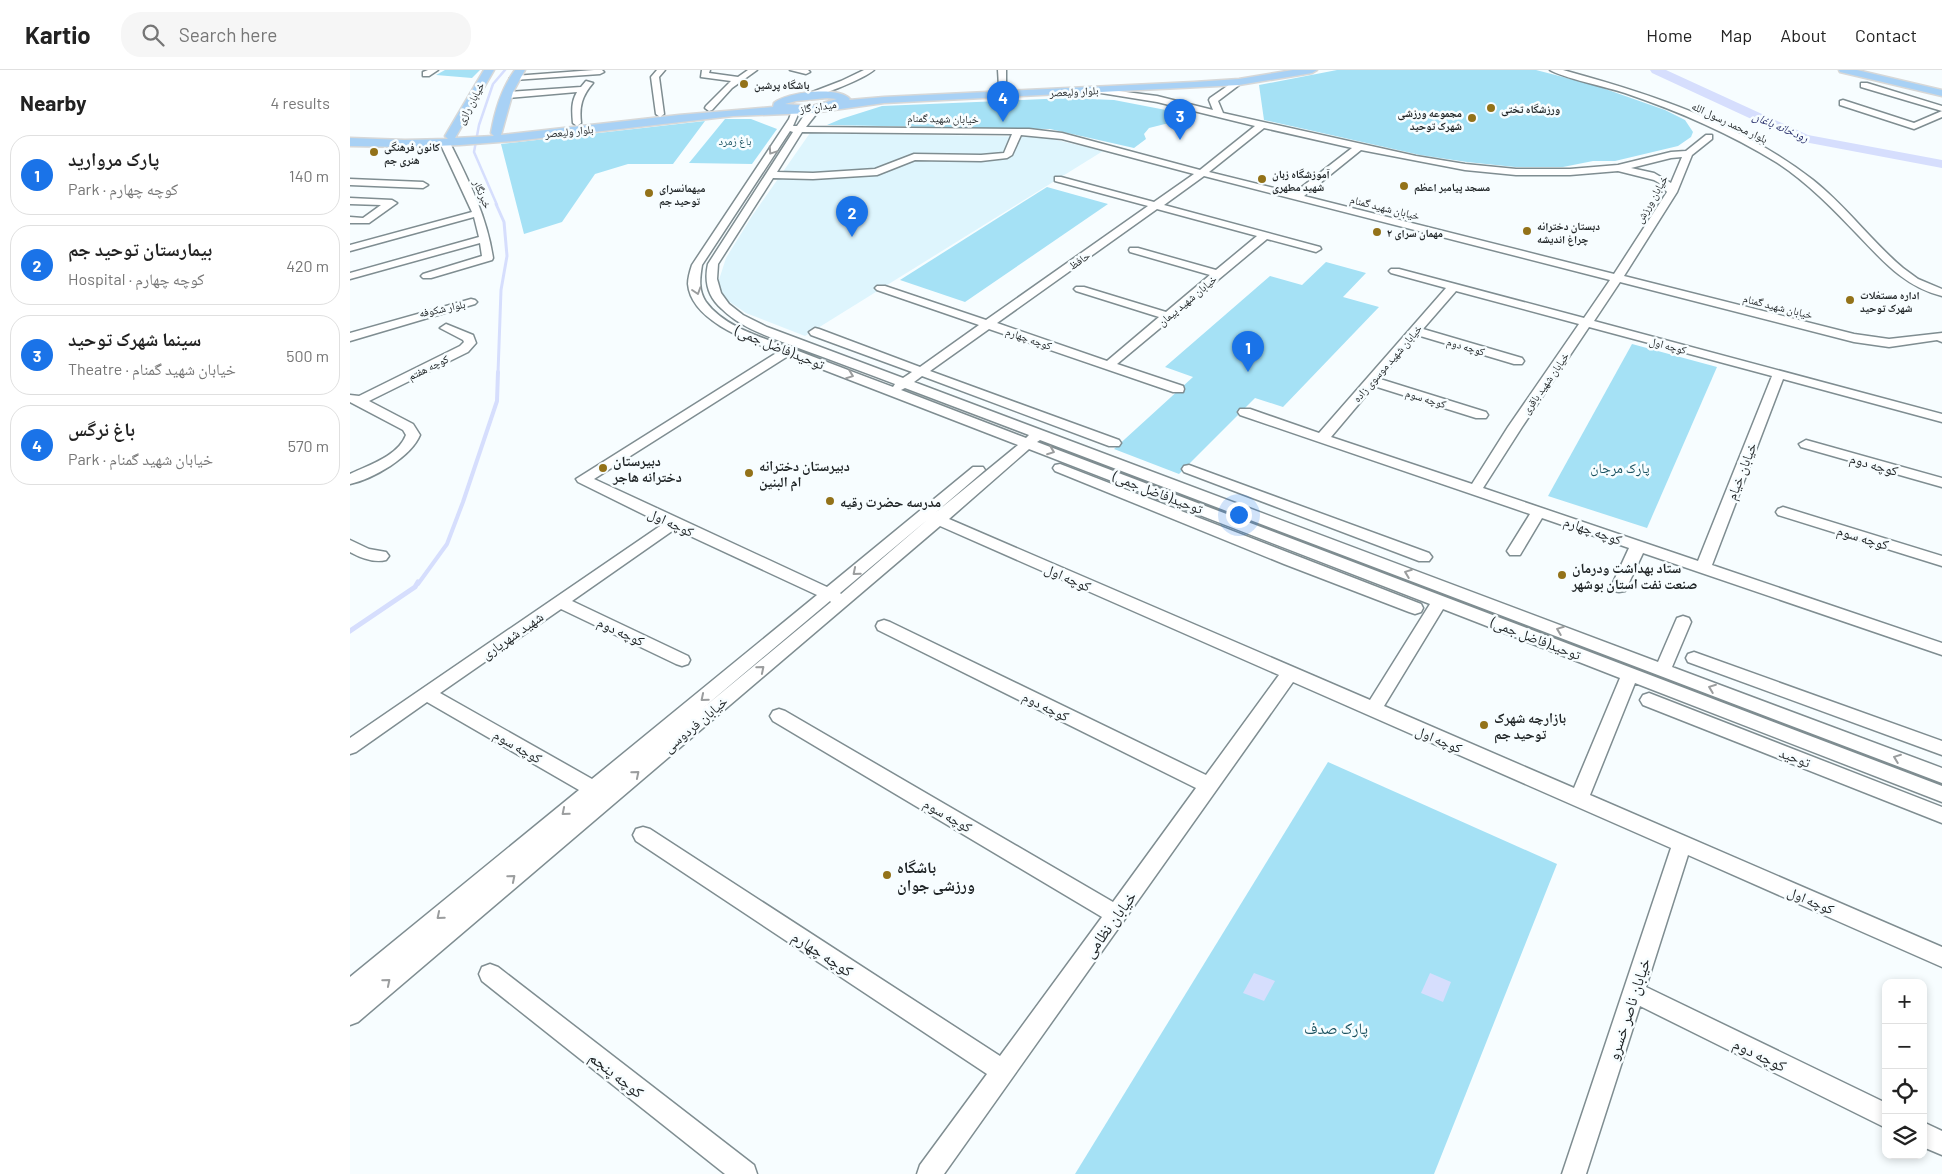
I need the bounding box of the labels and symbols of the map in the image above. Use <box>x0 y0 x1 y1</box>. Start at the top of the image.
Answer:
marker: باشگاه پرشین <box>738 78 750 90</box>
place label: باشگاه پرشین <box>754 78 809 93</box>
street label: خیابان رازی <box>453 80 487 127</box>
pin: 4 <box>987 81 1019 122</box>
street label: بلوار ولیعصر <box>1048 83 1099 99</box>
street label: میدان گاز <box>798 97 837 116</box>
pin: 3 <box>1164 99 1196 140</box>
street label: بلوار محمد رسول الله <box>1690 99 1770 146</box>
marker: ورزشگاه تختی <box>1485 102 1497 114</box>
place label: ورزشگاه تختی <box>1501 102 1560 117</box>
place label: مجموعه ورزشی شهرک توحید <box>1398 106 1462 133</box>
water label: رودخانه باغان <box>1750 108 1811 146</box>
street label: خیابان شهید گمنام <box>907 111 979 126</box>
marker: مجموعه ورزشی شهرک توحید <box>1466 112 1478 124</box>
street label: بلوار ولیعصر <box>543 122 594 140</box>
park label: باغ زمرد <box>719 134 751 148</box>
place label: کانون فرهنگی هنری جم <box>384 140 440 168</box>
marker: کانون فرهنگی هنری جم <box>368 146 380 158</box>
one-way arrow <box>768 146 778 155</box>
place label: آموزشگاه زبان شهید مطهری <box>1272 167 1330 195</box>
marker: آموزشگاه زبان شهید مطهری <box>1256 173 1268 185</box>
street label: خیابان ورزش <box>1632 173 1671 226</box>
street label: خبرنگار <box>470 177 495 210</box>
marker: مسجد پیامبر اعظم <box>1398 180 1410 192</box>
place label: مسجد پیامبر اعظم <box>1414 180 1490 195</box>
place label: میهمانسرای توحید جم <box>659 181 705 209</box>
marker: میهمانسرای توحید جم <box>643 187 655 199</box>
street label: خیابان شهید گمنام <box>1349 192 1421 223</box>
pin: 2 <box>836 196 868 237</box>
place label: دبستان دخترانه چراغ اندیشه <box>1537 219 1600 247</box>
marker: دبستان دخترانه چراغ اندیشه <box>1521 225 1533 237</box>
marker: مهمان سرای ۲ <box>1371 226 1383 238</box>
place label: مهمان سرای ۲ <box>1387 226 1443 241</box>
street label: حافظ <box>1066 248 1092 272</box>
street label: خیابان شهید پیمان <box>1155 272 1220 329</box>
one-way arrow <box>692 286 702 295</box>
place label: اداره مستغلات شهرک توحید <box>1860 288 1920 315</box>
street label: خیابان شهید گمنام <box>1742 291 1814 322</box>
marker: اداره مستغلات شهرک توحید <box>1844 294 1856 306</box>
street label: بلوار شکوفه <box>418 297 466 320</box>
street label: توحید(فاضل جمی) <box>731 321 827 374</box>
street label: خیابان شهید موسوی زاده <box>1350 322 1425 405</box>
street label: کوچه چهارم <box>1004 324 1054 353</box>
pin: 1 <box>1232 331 1264 372</box>
street label: کوچه دوم <box>1445 334 1487 359</box>
street label: کوچه اول <box>1648 334 1689 357</box>
street label: خیابان شهید باقری <box>1519 350 1572 417</box>
street label: کوچه هفتم <box>406 351 452 384</box>
one-way arrow <box>845 369 854 379</box>
street label: کوچه سوم <box>1404 386 1448 411</box>
street label: خیابان خیام <box>1722 440 1762 503</box>
one-way arrow <box>1046 445 1055 455</box>
street label: کوچه دوم <box>1847 449 1900 481</box>
place label: دبیرستان دخترانه هاجر <box>612 452 682 485</box>
place label: دبیرستان دخترانه ام البنین <box>759 457 850 492</box>
park label: پارک مرجان <box>1590 459 1650 477</box>
marker: دبیرستان دخترانه هاجر <box>597 462 609 474</box>
marker: دبیرستان دخترانه ام البنین <box>743 467 755 479</box>
street label: توحید(فاضل جمی) <box>1109 467 1206 518</box>
place label: مدرسه حضرت رقیه <box>840 493 941 510</box>
marker: مدرسه حضرت رقیه <box>824 495 836 507</box>
your location <box>1226 502 1252 528</box>
street label: کوچه اول <box>645 504 697 541</box>
street label: کوچه چهارم <box>1561 512 1625 550</box>
street label: کوچه سوم <box>1835 521 1891 555</box>
street label: کوچه اول <box>1042 559 1094 596</box>
place label: ستاد بهداشت ودرمان صنعت نفت استان بوشهر <box>1571 559 1697 593</box>
one-way arrow <box>853 567 862 576</box>
one-way arrow <box>1404 569 1413 579</box>
marker: ستاد بهداشت ودرمان صنعت نفت استان بوشهر <box>1556 569 1568 581</box>
street label: شهید شهریاری <box>478 607 547 663</box>
street label: کوچه دوم <box>594 613 647 651</box>
street label: توحید(فاضل جمی) <box>1487 613 1584 664</box>
one-way arrow <box>1556 626 1565 636</box>
one-way arrow <box>755 666 764 675</box>
one-way arrow <box>1708 684 1717 694</box>
street label: کوچه دوم <box>1019 687 1072 726</box>
street label: خیابان فردوسی <box>659 692 731 757</box>
one-way arrow <box>700 692 709 701</box>
place label: بازارچه شهرک توحید جم <box>1494 709 1566 744</box>
marker: بازارچه شهرک توحید جم <box>1478 719 1490 731</box>
street label: کوچه اول <box>1413 722 1465 757</box>
street label: کوچه سوم <box>490 725 545 768</box>
street label: توحید <box>1777 743 1813 772</box>
one-way arrow <box>1893 754 1901 764</box>
one-way arrow <box>631 770 640 779</box>
street label: کوچه سوم <box>920 794 975 837</box>
one-way arrow <box>562 807 571 815</box>
place label: باشگاه ورزشی جوان <box>897 857 975 895</box>
marker: باشگاه ورزشی جوان <box>881 869 893 881</box>
one-way arrow <box>506 875 515 883</box>
street label: کوچه اول <box>1785 883 1837 918</box>
street label: خیابان نظامی <box>1078 887 1141 962</box>
one-way arrow <box>437 911 446 919</box>
street label: کوچه چهارم <box>788 926 857 982</box>
street label: خیابان ناصر خسرو <box>1603 955 1655 1063</box>
one-way arrow <box>382 979 391 988</box>
park label: پارک صدف <box>1304 1018 1368 1038</box>
street label: کوچه دوم <box>1729 1033 1790 1077</box>
street label: کوچه پنجم <box>585 1047 648 1103</box>

